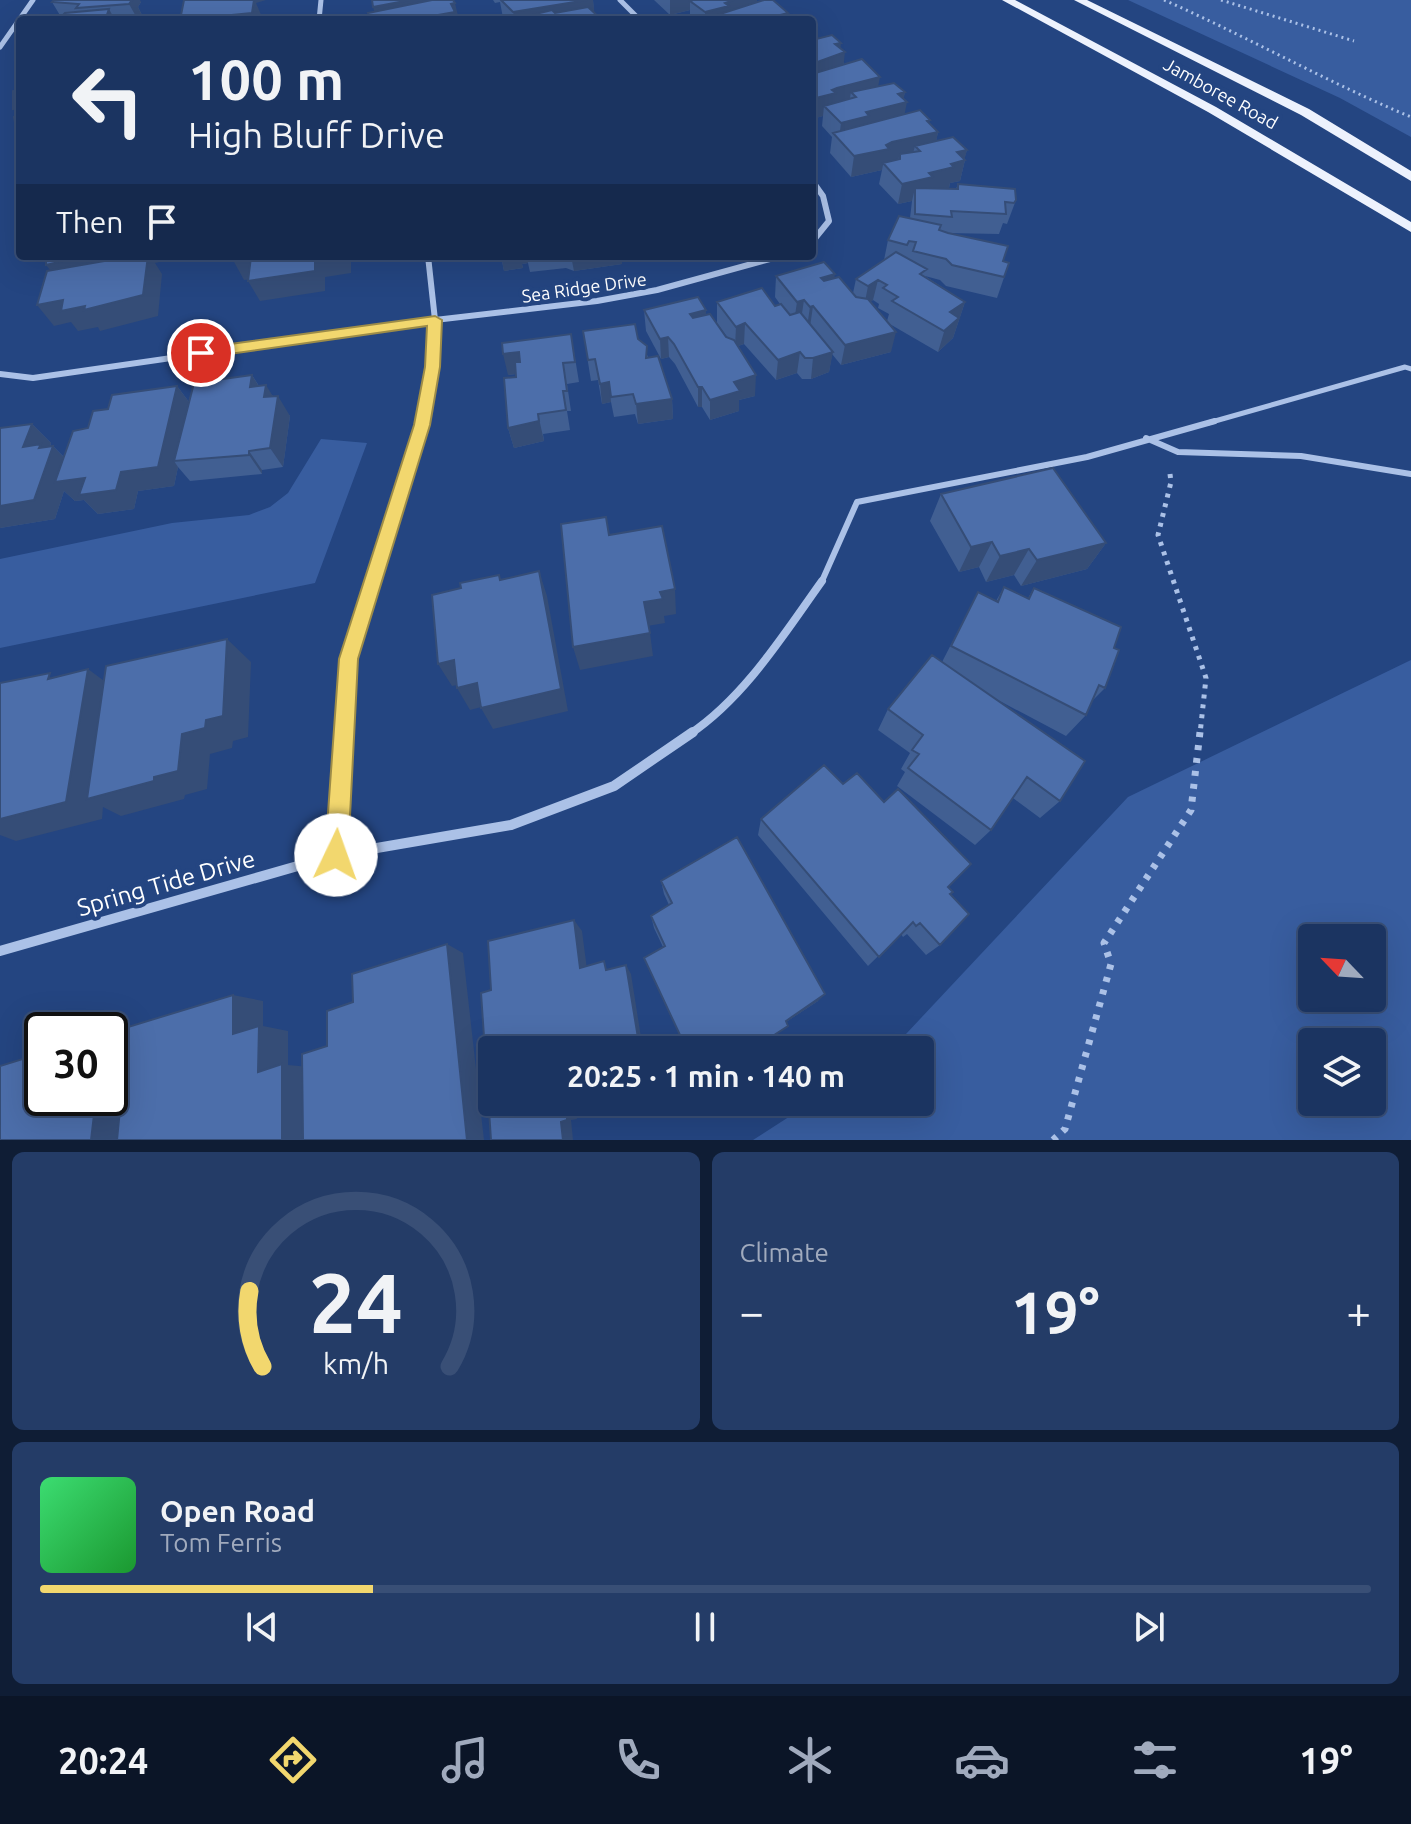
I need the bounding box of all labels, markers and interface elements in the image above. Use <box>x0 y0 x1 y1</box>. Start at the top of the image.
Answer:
icon: left <box>56 48 160 152</box>
text: 100 m <box>188 48 344 111</box>
street label: Jamboree Road <box>1161 53 1281 133</box>
text: High Bluff Drive <box>188 114 445 155</box>
icon: arrive <box>140 200 184 244</box>
text: Then <box>56 205 124 239</box>
street label: Sea Ridge Drive <box>520 268 648 306</box>
pin <box>167 319 235 387</box>
icon: arrive <box>179 331 223 375</box>
position arrow <box>294 813 378 897</box>
street label: Spring Tide Drive <box>74 845 258 921</box>
north arrow <box>1298 924 1386 1012</box>
map controls <box>1298 924 1386 1116</box>
speed limit sign: 30 <box>24 1012 128 1116</box>
button: layers <box>1298 1028 1386 1116</box>
text: 20:25 · 1 min · 140 m <box>567 1059 845 1093</box>
text: Climate <box>740 1238 829 1267</box>
text: 24 <box>309 1255 403 1349</box>
text: 19° <box>1011 1278 1100 1345</box>
text: − <box>740 1287 764 1336</box>
text: + <box>1346 1287 1371 1336</box>
text: km/h <box>323 1347 389 1379</box>
text: Open Road <box>160 1494 315 1528</box>
text: Tom Ferris <box>160 1528 282 1557</box>
icon: previous <box>240 1605 284 1649</box>
icon: pause <box>683 1605 727 1649</box>
icon: next <box>1127 1605 1171 1649</box>
icon: directions <box>265 1732 321 1788</box>
icon: music <box>437 1732 493 1788</box>
icon: phone <box>610 1732 666 1788</box>
icon: climate <box>782 1732 838 1788</box>
icon: car <box>954 1732 1010 1788</box>
icon: filters <box>1127 1732 1183 1788</box>
text: 20:24 <box>58 1740 148 1781</box>
text: 19° <box>1299 1740 1353 1781</box>

